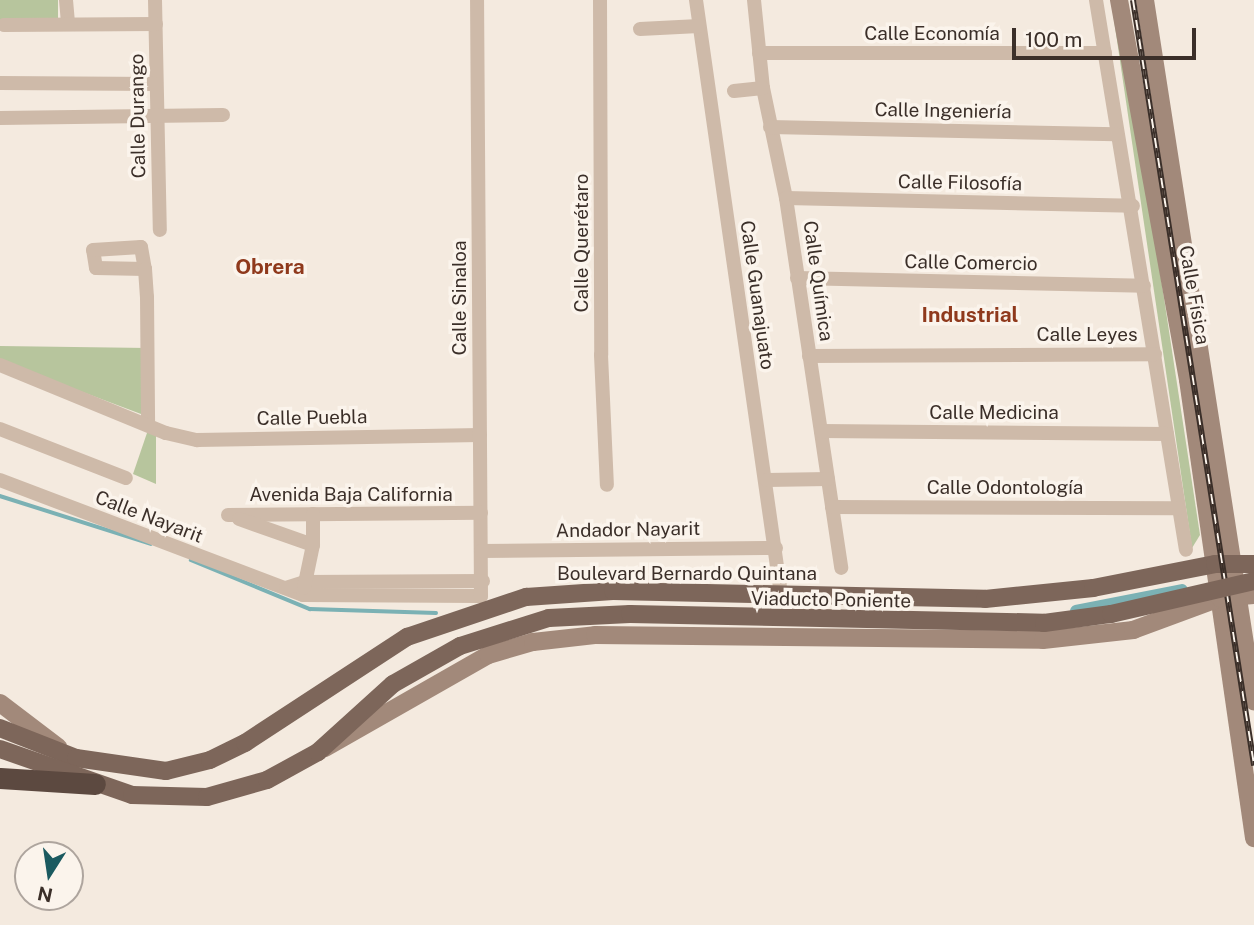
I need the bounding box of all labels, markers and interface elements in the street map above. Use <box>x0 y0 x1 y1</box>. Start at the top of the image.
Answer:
scale bar <box>1016 14 1200 58</box>
street label: Calle Economía <box>864 23 1000 45</box>
text: 100 m <box>1025 27 1082 52</box>
street label: Calle Durango <box>126 53 150 179</box>
street label: Calle Ingeniería <box>874 98 1012 124</box>
street label: Calle Filosofía <box>898 171 1022 195</box>
street label: Calle Querétaro <box>571 173 593 313</box>
street label: Calle Guanajuato <box>735 219 779 371</box>
street label: Calle Química <box>798 219 838 343</box>
street label: Calle Sinaloa <box>449 241 471 355</box>
street label: Calle Física <box>1174 244 1214 346</box>
street label: Calle Comercio <box>904 250 1038 276</box>
district label: Obrera <box>235 254 305 280</box>
district label: Industrial <box>921 302 1019 328</box>
street label: Calle Leyes <box>1036 324 1138 346</box>
street label: Calle Medicina <box>929 402 1059 424</box>
street label: Calle Puebla <box>256 406 368 430</box>
street label: Calle Odontología <box>927 477 1083 499</box>
street label: Avenida Baja California <box>249 484 453 506</box>
street label: Calle Nayarit <box>92 486 206 548</box>
street label: Andador Nayarit <box>555 517 701 543</box>
street label: Boulevard Bernardo Quintana <box>557 563 817 585</box>
street label: Viaducto Poniente <box>751 587 911 613</box>
north arrow <box>14 841 84 911</box>
text: N <box>36 882 55 907</box>

